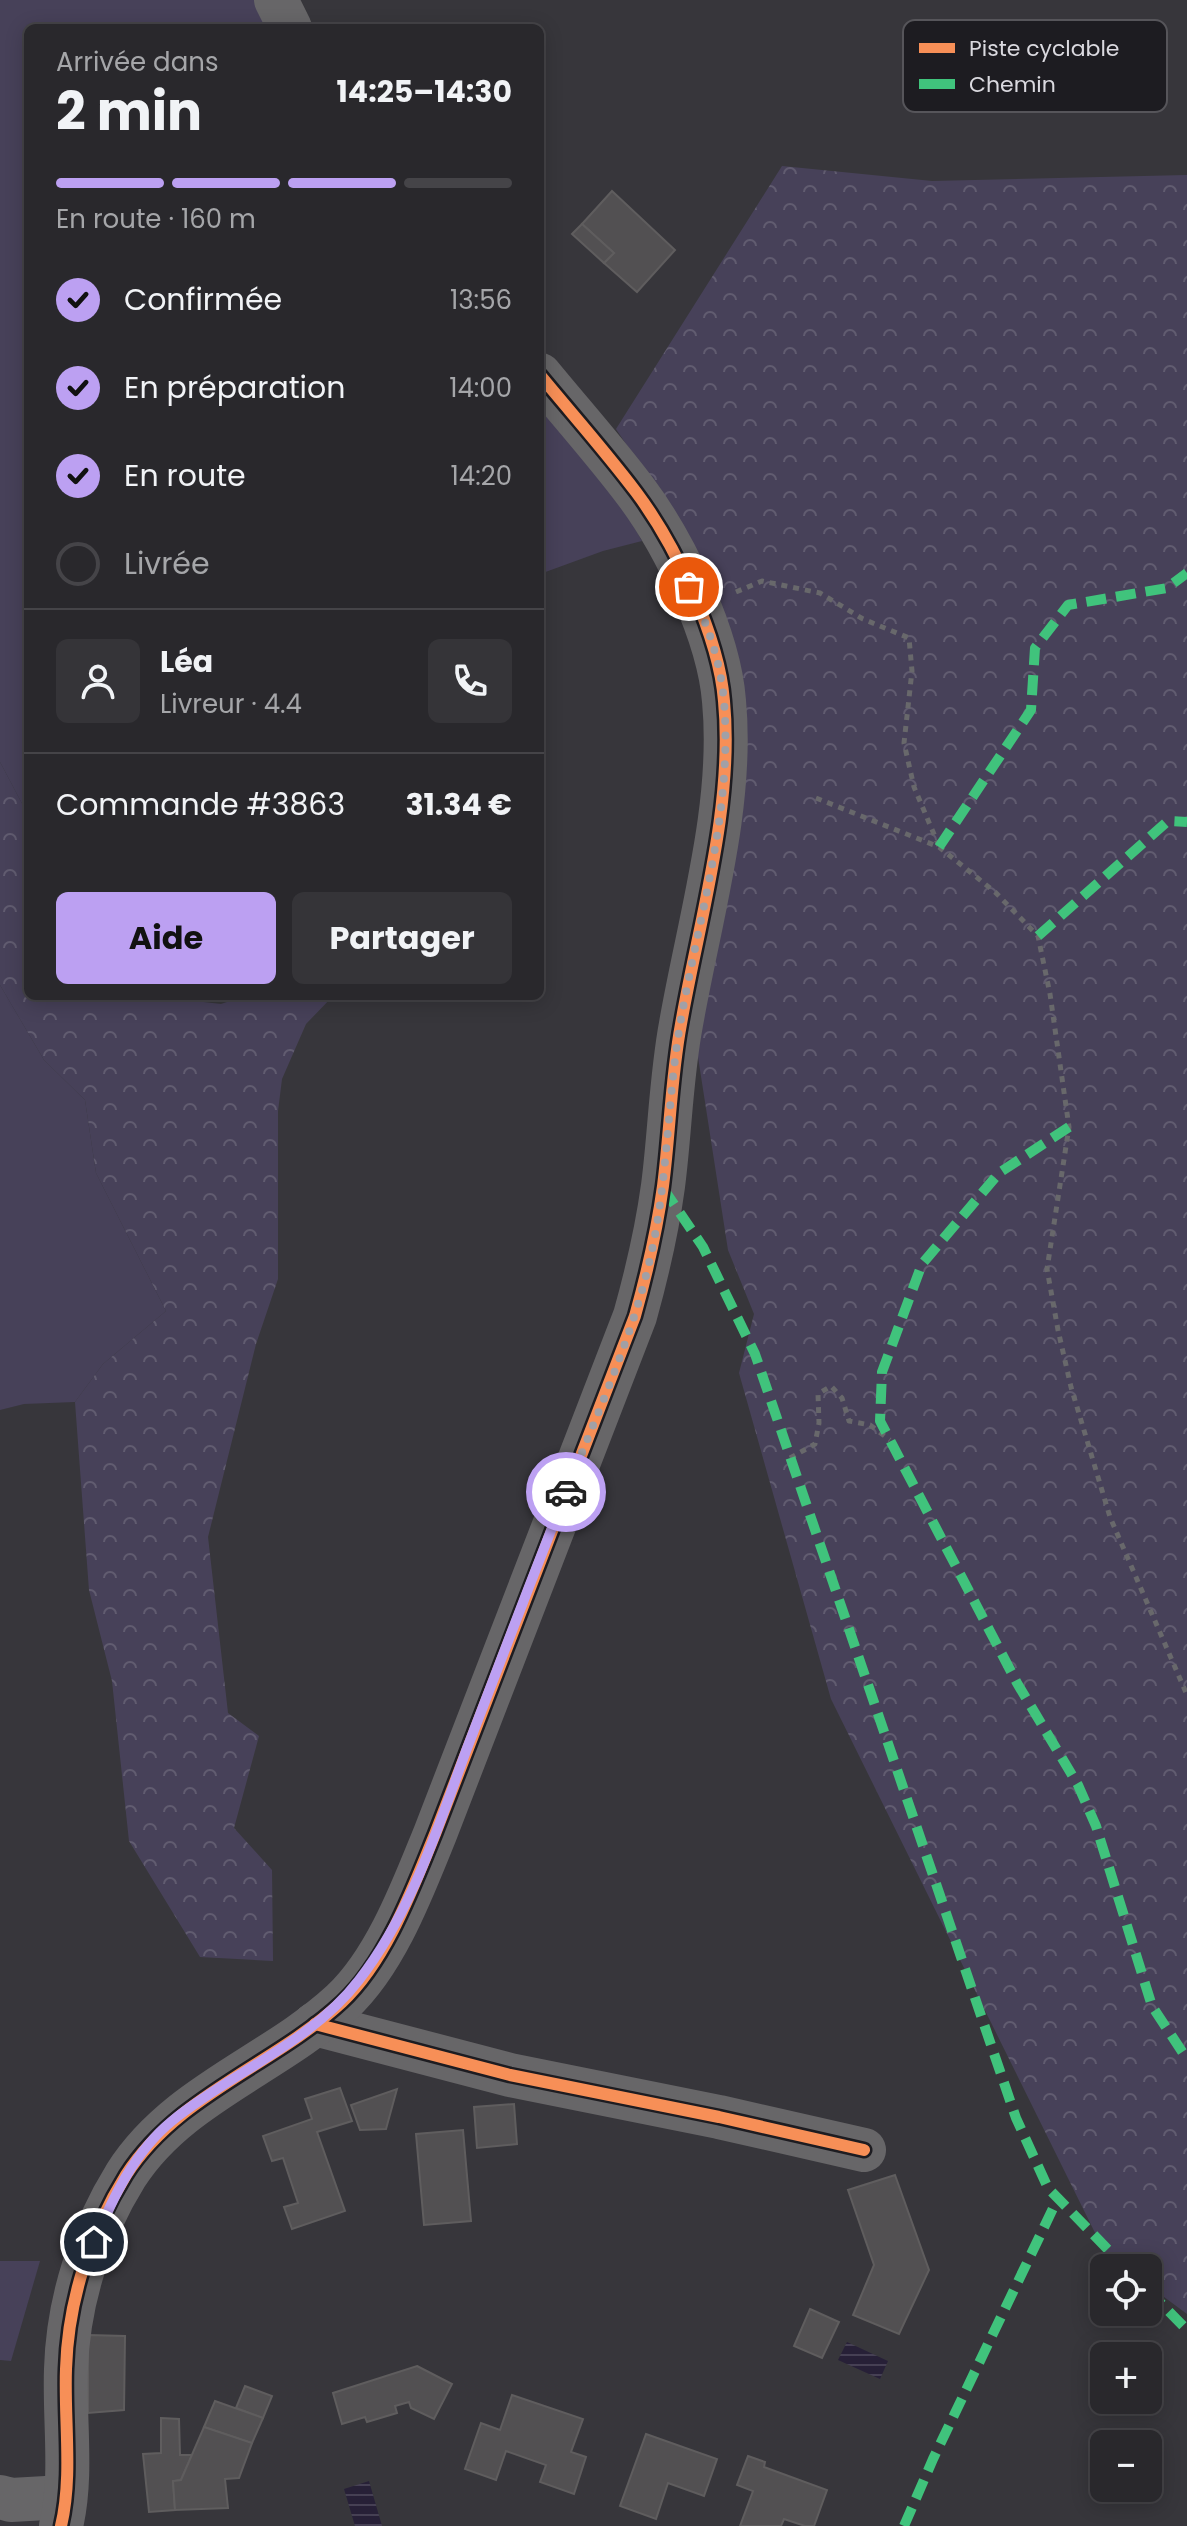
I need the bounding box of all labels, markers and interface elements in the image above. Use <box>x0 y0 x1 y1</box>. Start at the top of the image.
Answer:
legend <box>903 20 1167 112</box>
text: Piste cyclable <box>969 33 1119 64</box>
text: Arrivée dans <box>56 44 218 80</box>
text: Chemin <box>969 69 1056 100</box>
text: 14:25–14:30 <box>337 70 512 113</box>
text: 2 min <box>56 75 202 148</box>
text: En route · 160 m <box>56 201 256 237</box>
icon: check <box>56 278 100 322</box>
text: Confirmée <box>124 278 282 321</box>
text: 13:56 <box>450 282 512 318</box>
icon: check <box>56 366 100 410</box>
text: En préparation <box>124 366 345 409</box>
text: 14:00 <box>449 370 512 406</box>
icon: check <box>56 454 100 498</box>
text: En route <box>124 454 246 497</box>
text: 14:20 <box>451 458 512 494</box>
text: Livrée <box>124 542 210 585</box>
pin <box>655 553 723 621</box>
icon: bag <box>667 565 711 609</box>
button: person <box>56 639 140 723</box>
button: phone <box>428 639 512 723</box>
text: Léa <box>160 640 213 683</box>
text: Livreur · 4.4 <box>160 686 302 722</box>
text: Commande #3863 <box>56 783 345 826</box>
text: 31.34 € <box>405 783 512 826</box>
button: Aide <box>56 892 276 984</box>
button: Partager <box>292 892 512 984</box>
courier <box>526 1452 606 1532</box>
icon: car <box>544 1470 588 1514</box>
pin <box>60 2208 128 2276</box>
icon: home <box>72 2220 116 2264</box>
map controls <box>1090 2254 1162 2502</box>
button: locate <box>1090 2254 1162 2326</box>
button: + <box>1090 2342 1162 2414</box>
button: − <box>1090 2430 1162 2502</box>

